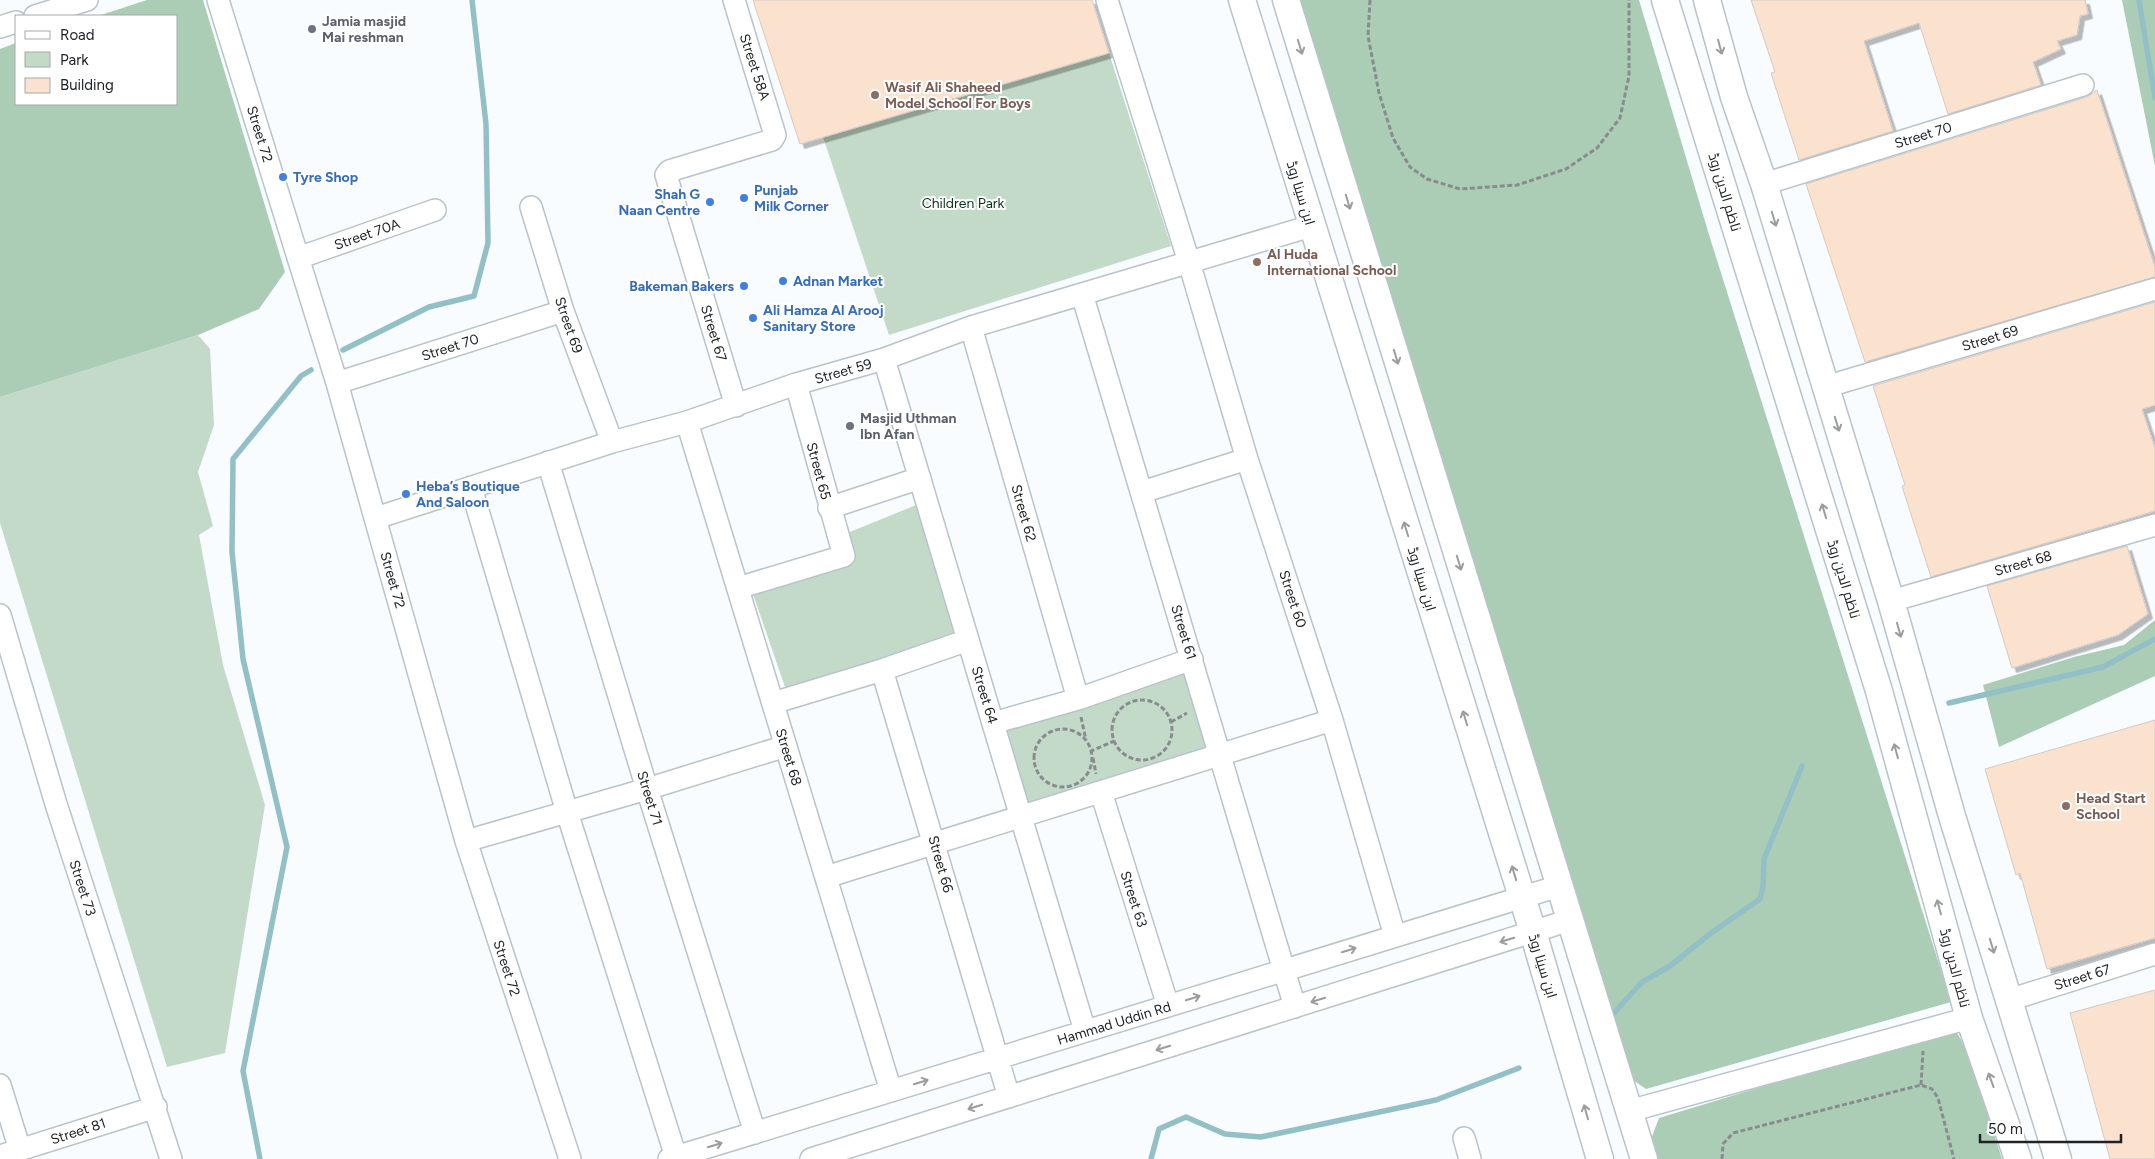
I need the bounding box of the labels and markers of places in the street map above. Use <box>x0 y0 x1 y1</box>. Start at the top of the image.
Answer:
place label: Jamia masjid Mai reshman <box>322 13 406 46</box>
marker: Jamia masjid Mai reshman <box>306 23 318 35</box>
place label: Wasif Ali Shaheed Model School For Boys <box>885 79 1031 112</box>
marker: Wasif Ali Shaheed Model School For Boys <box>869 89 881 101</box>
place label: Tyre Shop <box>293 169 358 186</box>
marker: Tyre Shop <box>277 171 289 183</box>
place label: Punjab Milk Corner <box>754 182 829 215</box>
place label: Shah G Naan Centre <box>618 186 701 219</box>
marker: Punjab Milk Corner <box>738 192 750 204</box>
marker: Shah G Naan Centre <box>704 196 716 208</box>
place label: Al Huda International School <box>1267 246 1396 279</box>
marker: Al Huda International School <box>1251 256 1263 268</box>
place label: Adnan Market <box>793 273 884 290</box>
marker: Adnan Market <box>777 275 789 287</box>
place label: Bakeman Bakers <box>629 278 734 295</box>
marker: Bakeman Bakers <box>738 280 750 292</box>
place label: Ali Hamza Al Arooj Sanitary Store <box>763 302 884 335</box>
marker: Ali Hamza Al Arooj Sanitary Store <box>747 312 759 324</box>
place label: Masjid Uthman Ibn Afan <box>860 410 957 443</box>
marker: Masjid Uthman Ibn Afan <box>844 420 856 432</box>
place label: Heba’s Boutique And Saloon <box>416 478 520 511</box>
marker: Heba’s Boutique And Saloon <box>400 488 412 500</box>
place label: Head Start School <box>2076 790 2146 823</box>
marker: Head Start School <box>2060 800 2072 812</box>

